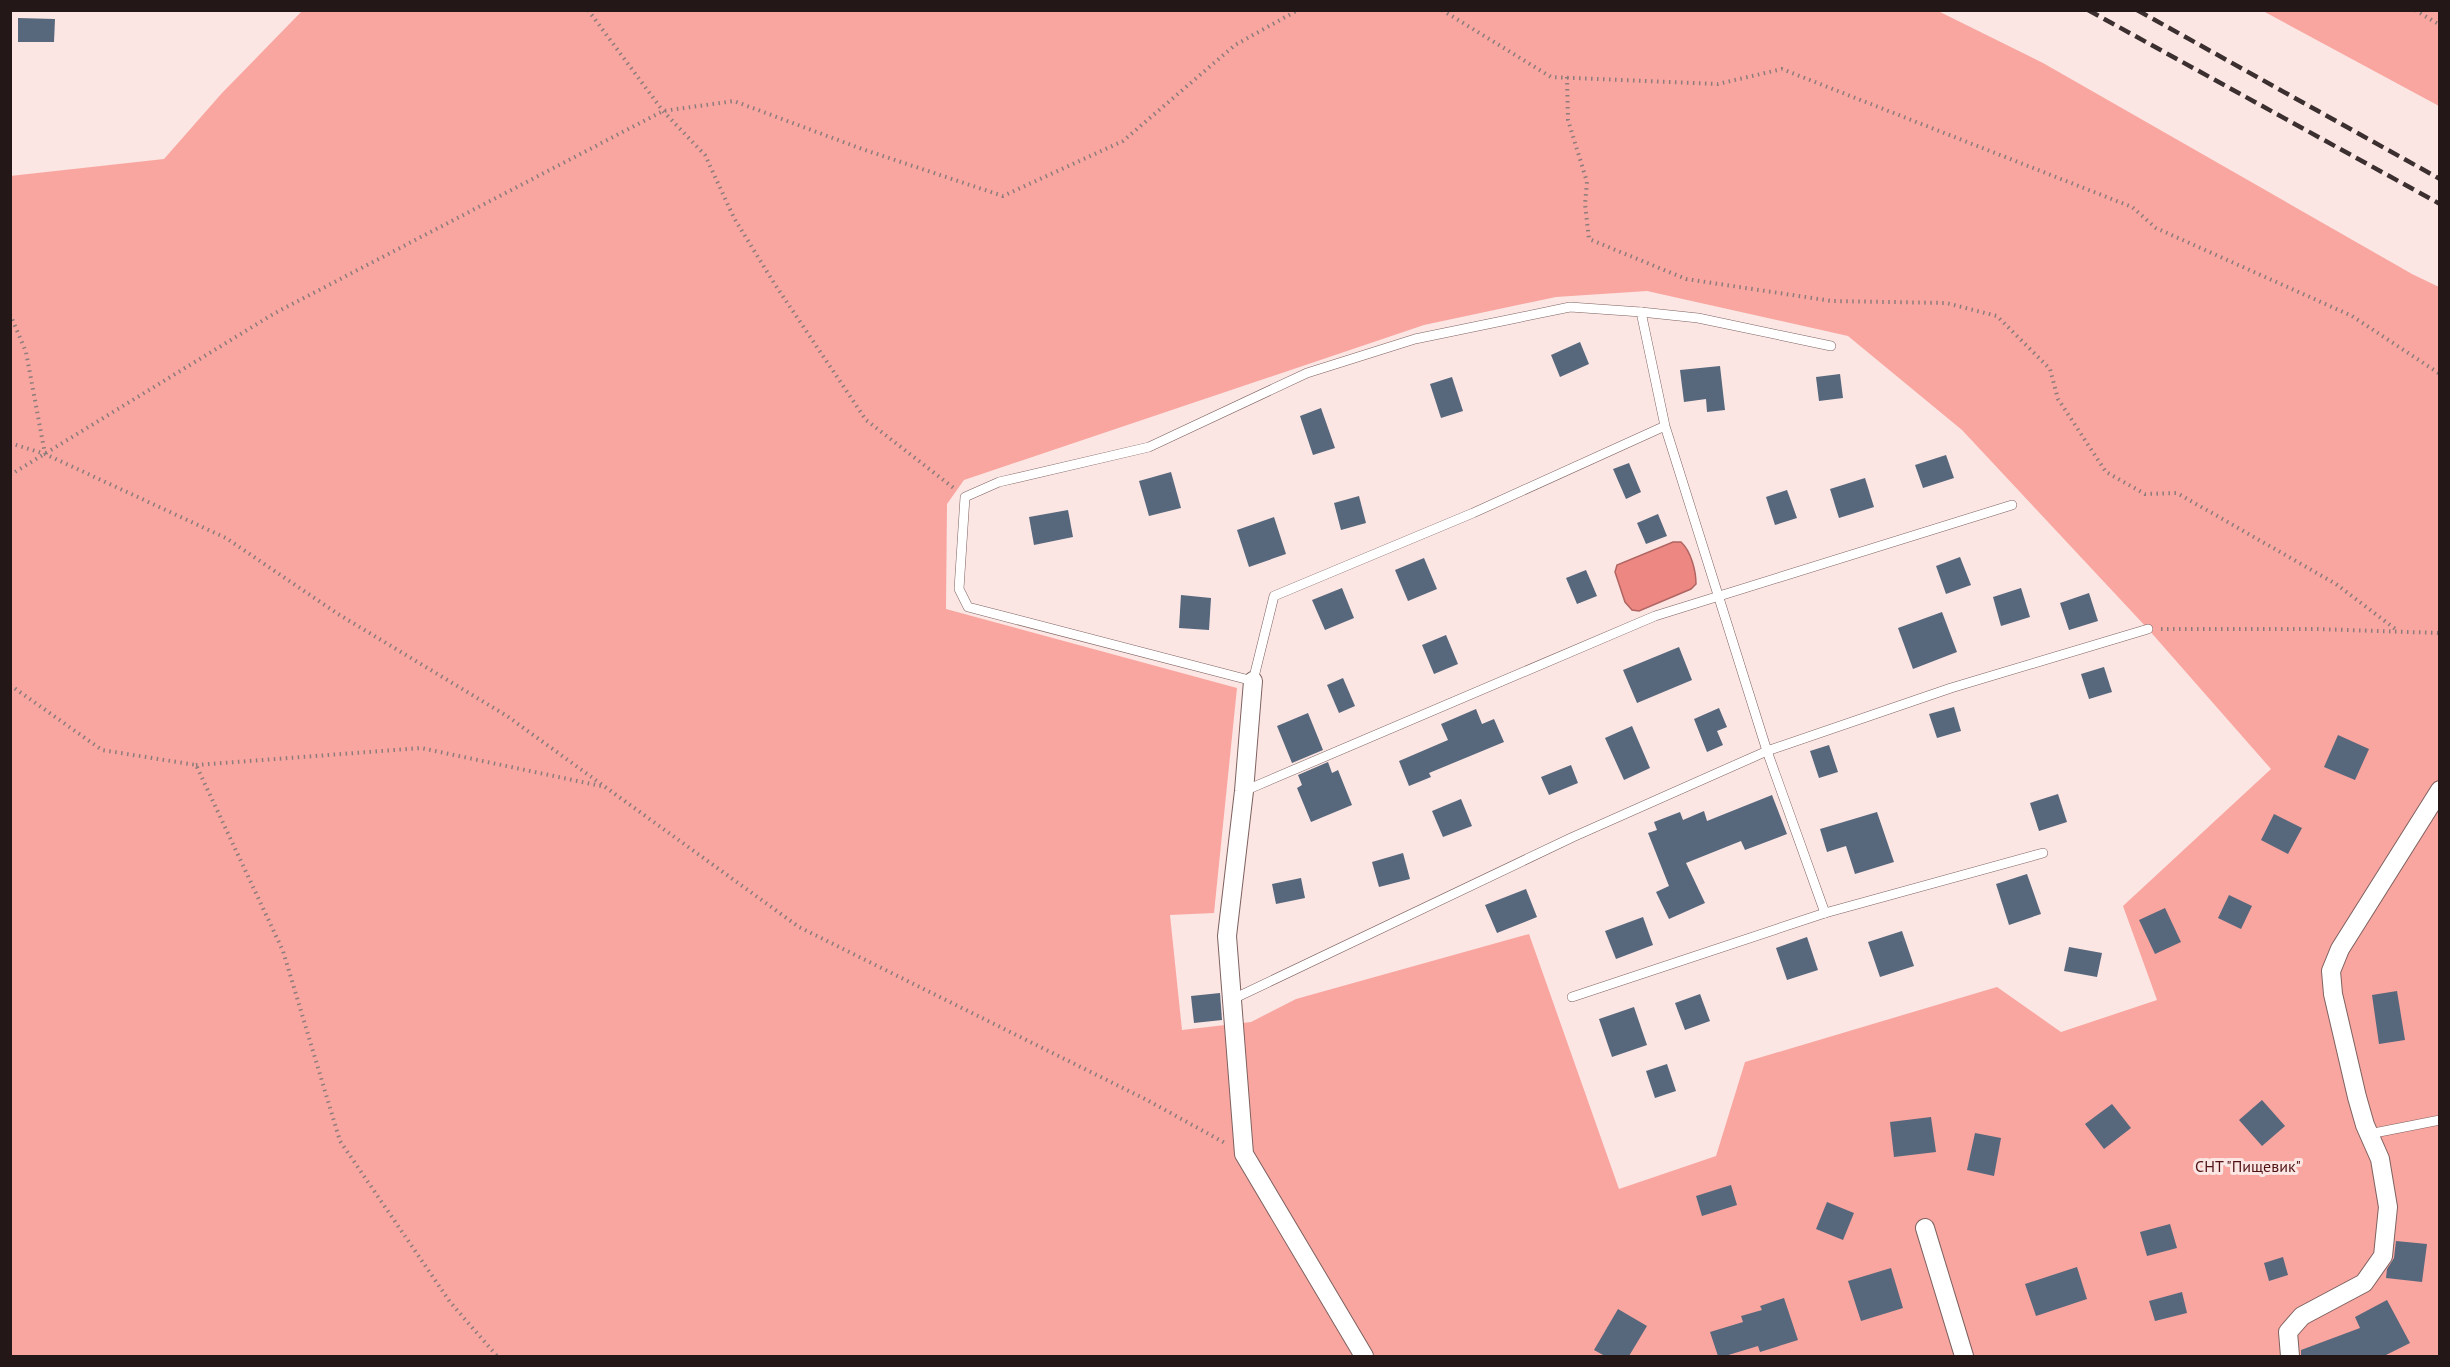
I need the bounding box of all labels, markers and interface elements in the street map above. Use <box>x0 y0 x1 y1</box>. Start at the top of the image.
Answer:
park label: СНТ "Пищевик" <box>2195 1156 2301 1176</box>

